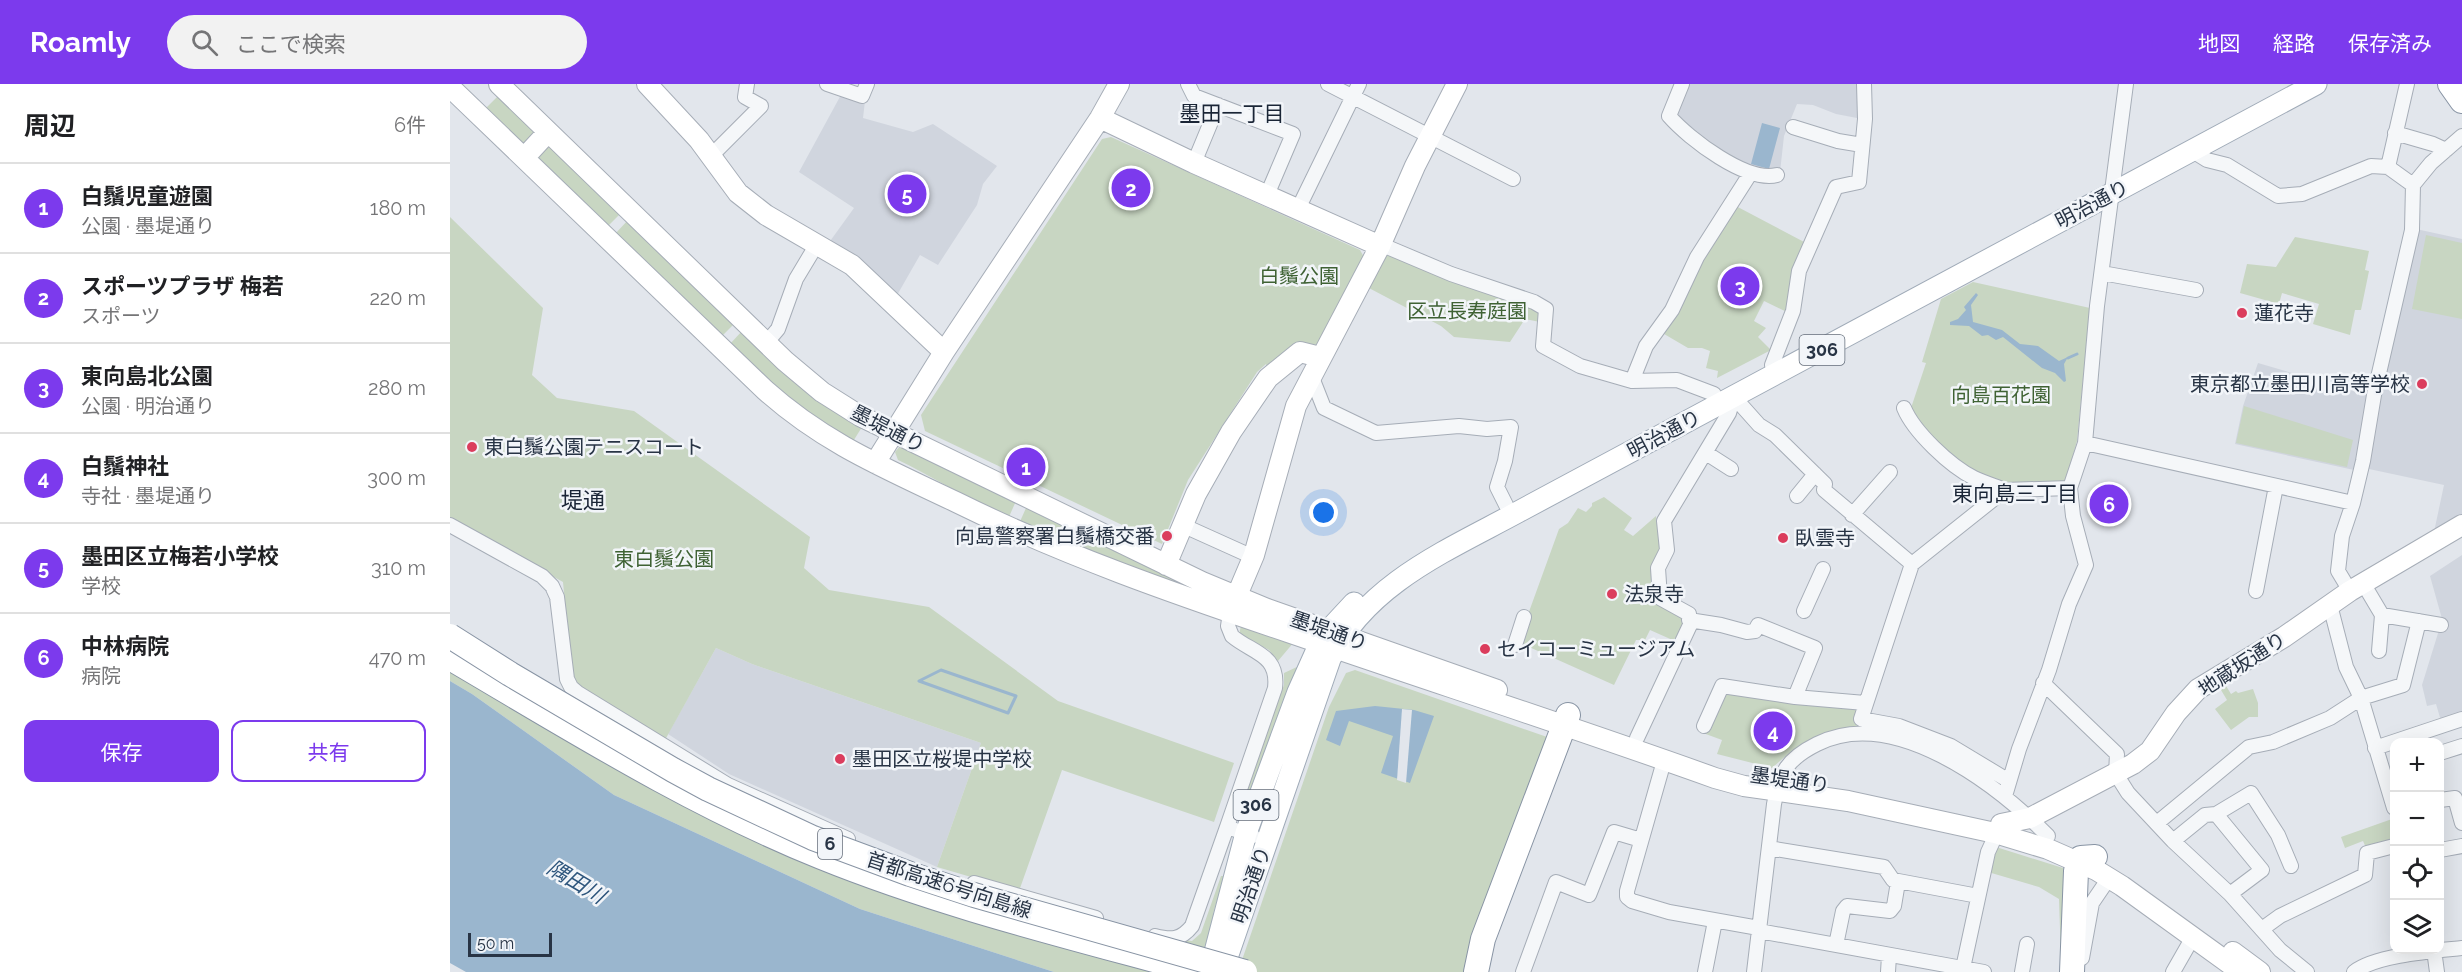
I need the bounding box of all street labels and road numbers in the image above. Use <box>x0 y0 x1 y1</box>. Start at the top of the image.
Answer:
street label: 明治通り <box>2051 175 2133 233</box>
road number: 306 <box>1800 335 1844 365</box>
street label: 墨堤通り <box>847 400 929 458</box>
street label: 明治通り <box>1623 405 1705 463</box>
street label: 墨堤通り <box>1287 607 1371 655</box>
street label: 地蔵坂通り <box>2194 627 2290 701</box>
street label: 墨堤通り <box>1749 763 1831 797</box>
road number: 306 <box>1234 790 1278 820</box>
road number: 6 <box>818 829 842 859</box>
street label: 明治通り <box>1227 843 1275 927</box>
street label: 首都高速6号向島線 <box>863 847 1035 923</box>

